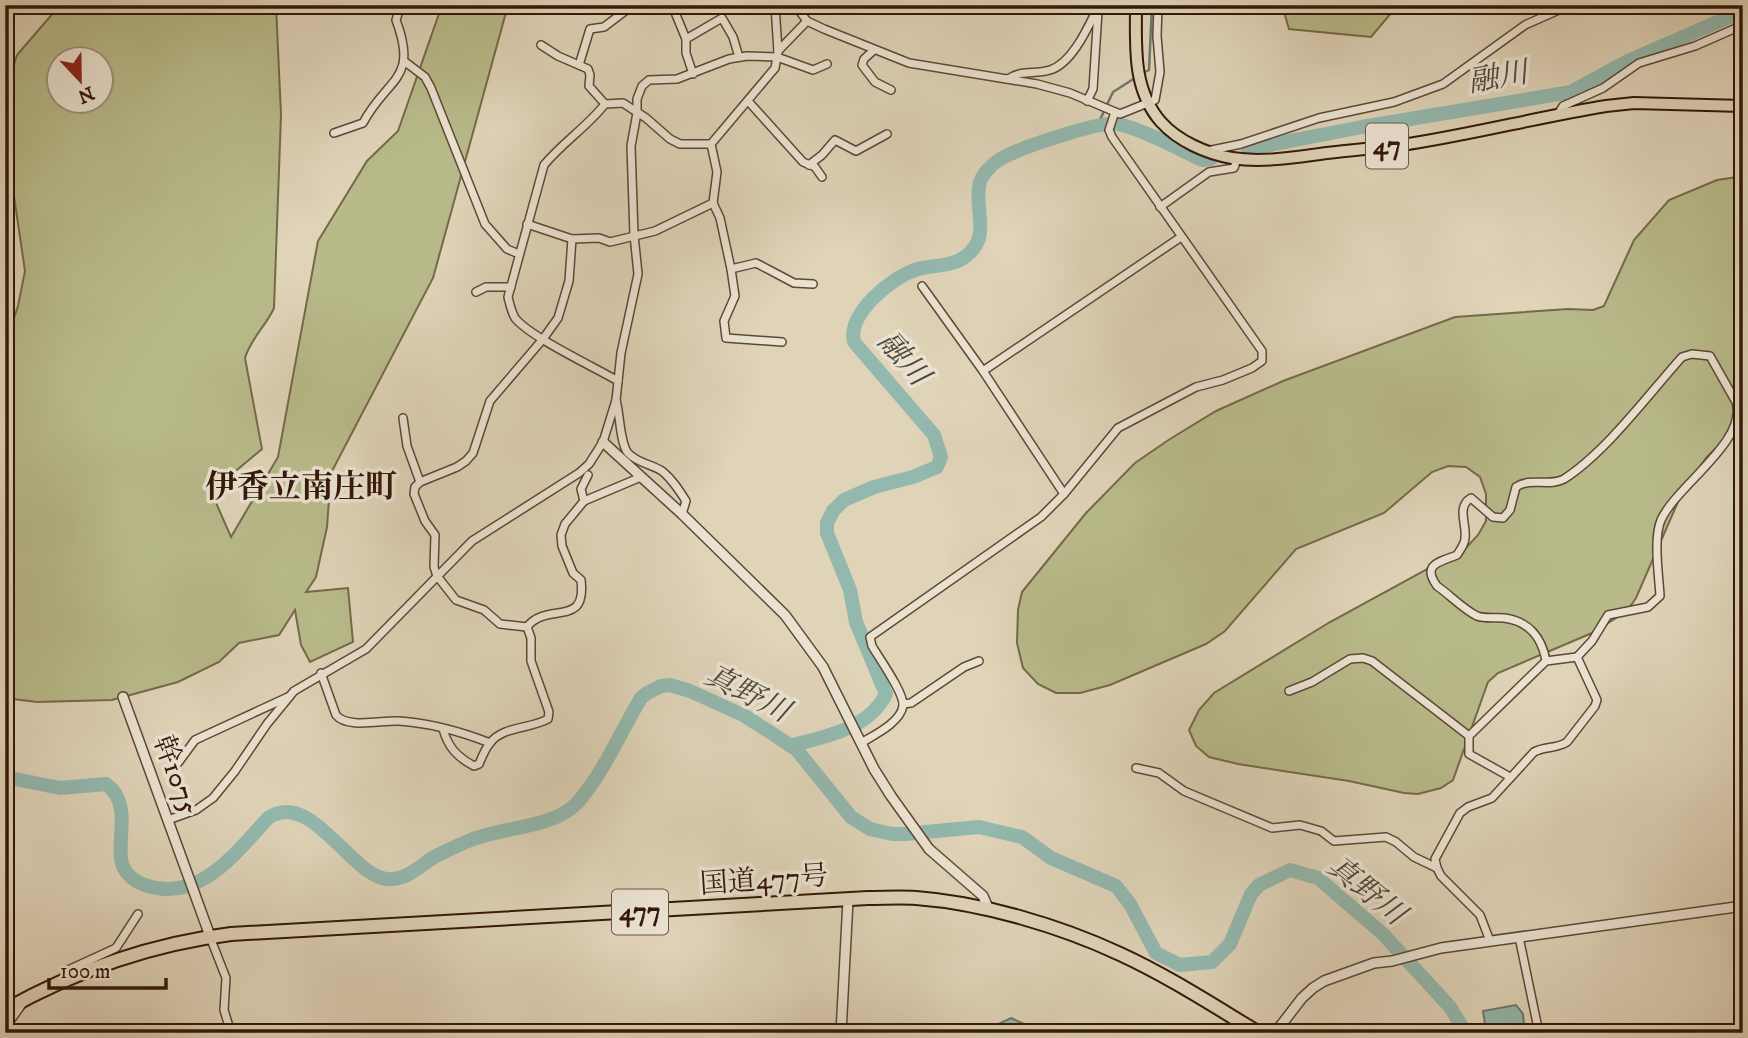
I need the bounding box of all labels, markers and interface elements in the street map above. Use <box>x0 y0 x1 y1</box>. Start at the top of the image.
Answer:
north arrow <box>46 46 116 116</box>
water label: 融川 <box>1465 54 1534 101</box>
text: N <box>74 81 97 108</box>
road number: 47 <box>1366 124 1408 168</box>
water label: 融川 <box>869 324 939 396</box>
district label: 伊香立南庄町 <box>205 468 397 508</box>
water label: 真野川 <box>699 657 798 732</box>
street label: 幹1075 <box>146 731 206 819</box>
water label: 真野川 <box>1319 848 1415 936</box>
street label: 国道477号 <box>699 858 829 902</box>
road number: 477 <box>612 890 668 934</box>
scale bar <box>49 947 166 991</box>
text: 100 m <box>60 959 111 985</box>

